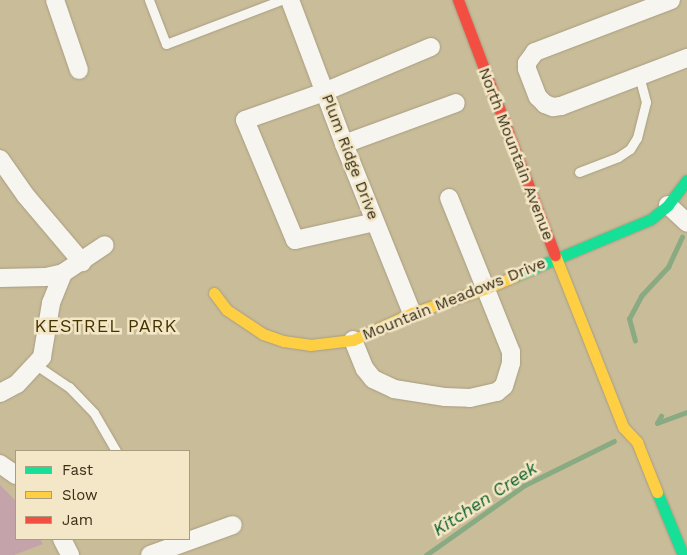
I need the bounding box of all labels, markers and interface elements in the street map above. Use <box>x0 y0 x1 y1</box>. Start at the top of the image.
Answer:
street label: North Mountain Avenue <box>474 65 558 243</box>
street label: Plum Ridge Drive <box>317 91 383 223</box>
street label: Mountain Meadows Drive <box>359 253 549 345</box>
district label: KESTREL PARK <box>33 315 179 337</box>
legend <box>15 450 190 540</box>
water label: Kitchen Creek <box>429 457 541 541</box>
text: Fast <box>62 461 93 479</box>
text: Slow <box>62 486 98 504</box>
text: Jam <box>62 511 93 529</box>

